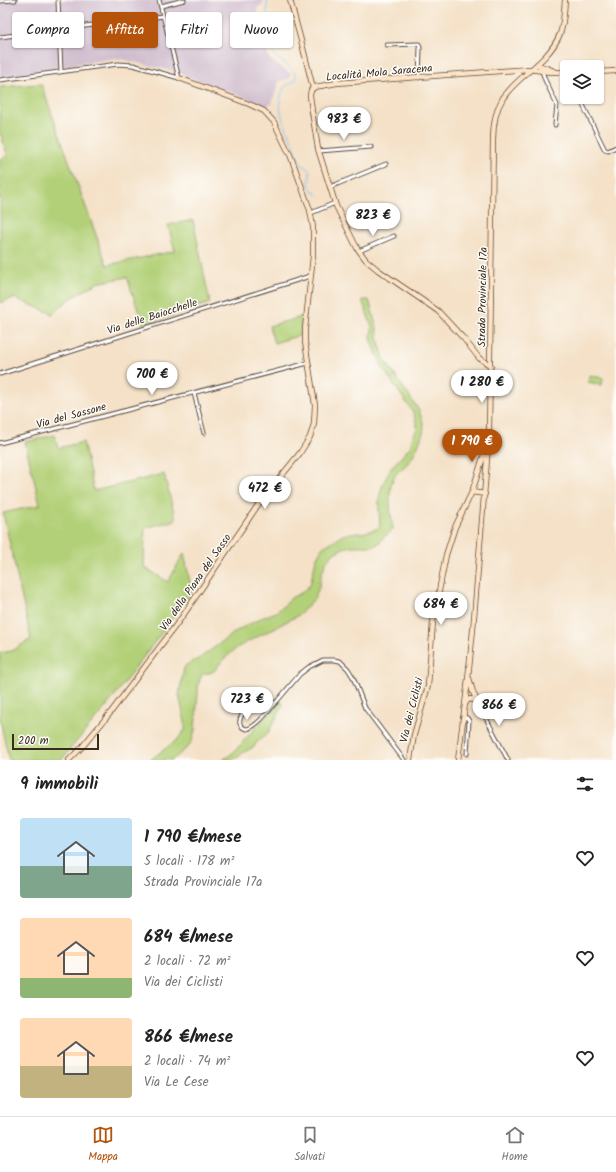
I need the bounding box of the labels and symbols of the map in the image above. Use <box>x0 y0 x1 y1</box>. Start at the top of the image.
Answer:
street label: Località Mola Saracena <box>325 59 433 87</box>
pin: 983 € <box>316 107 372 141</box>
pin: 823 € <box>345 203 401 237</box>
street label: Strada Provinciale 17a <box>473 247 493 347</box>
street label: Via delle Baiocchelle <box>105 294 200 340</box>
pin: 700 € <box>124 362 180 396</box>
pin: 1 280 € <box>445 370 519 404</box>
street label: Via del Sassone <box>34 398 108 434</box>
pin: 1 790 € <box>435 429 509 463</box>
pin: 472 € <box>237 476 293 510</box>
street label: Via della Piana del Sasso <box>155 530 236 635</box>
pin: 684 € <box>413 592 469 626</box>
street label: Via dei Ciclisti <box>395 675 429 745</box>
pin: 723 € <box>219 687 275 721</box>
pin: 866 € <box>471 693 527 727</box>
scale bar <box>12 732 99 751</box>

